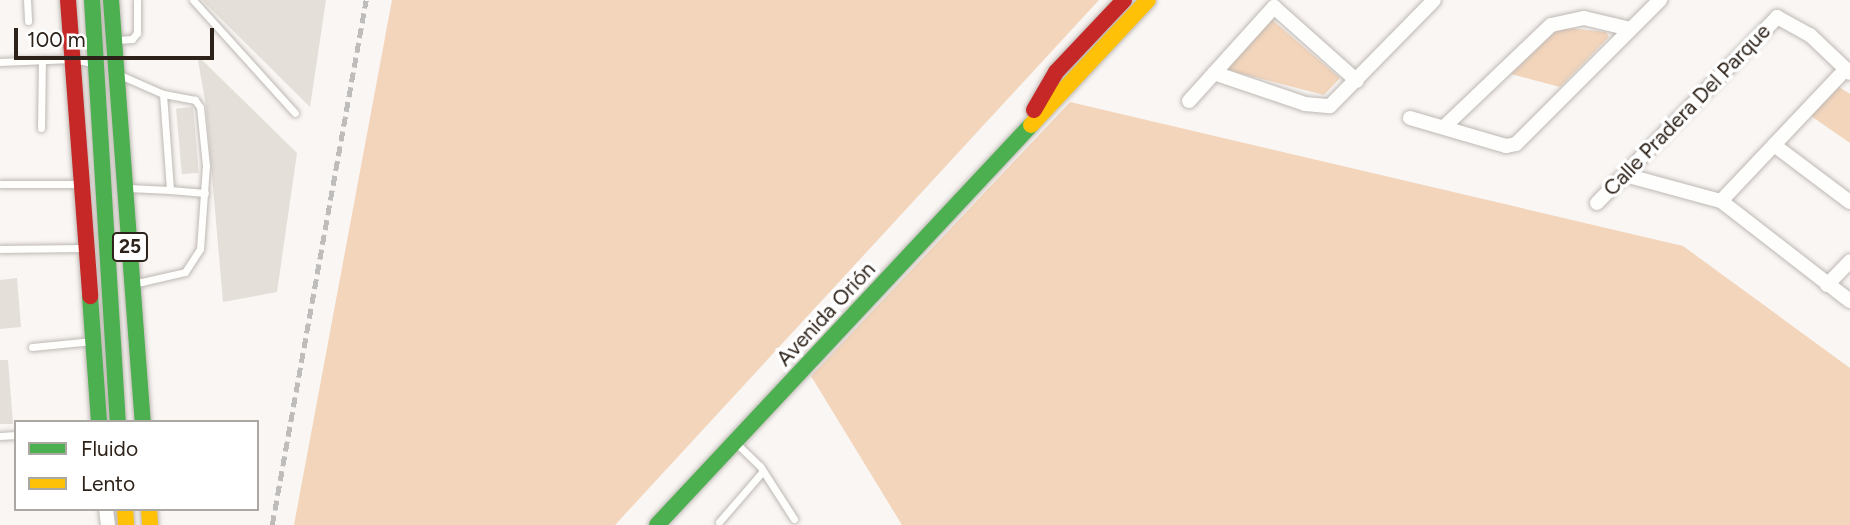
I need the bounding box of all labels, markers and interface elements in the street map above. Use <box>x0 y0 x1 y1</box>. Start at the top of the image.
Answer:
scale bar <box>18 14 217 58</box>
street label: Calle Pradera Del Parque <box>1598 19 1776 201</box>
text: 100 m <box>27 27 86 52</box>
road number: 25 <box>111 232 149 262</box>
street label: Avenida Orión <box>771 257 881 371</box>
legend <box>14 420 259 511</box>
text: Fluido <box>81 436 138 461</box>
text: Lento <box>81 471 135 496</box>

